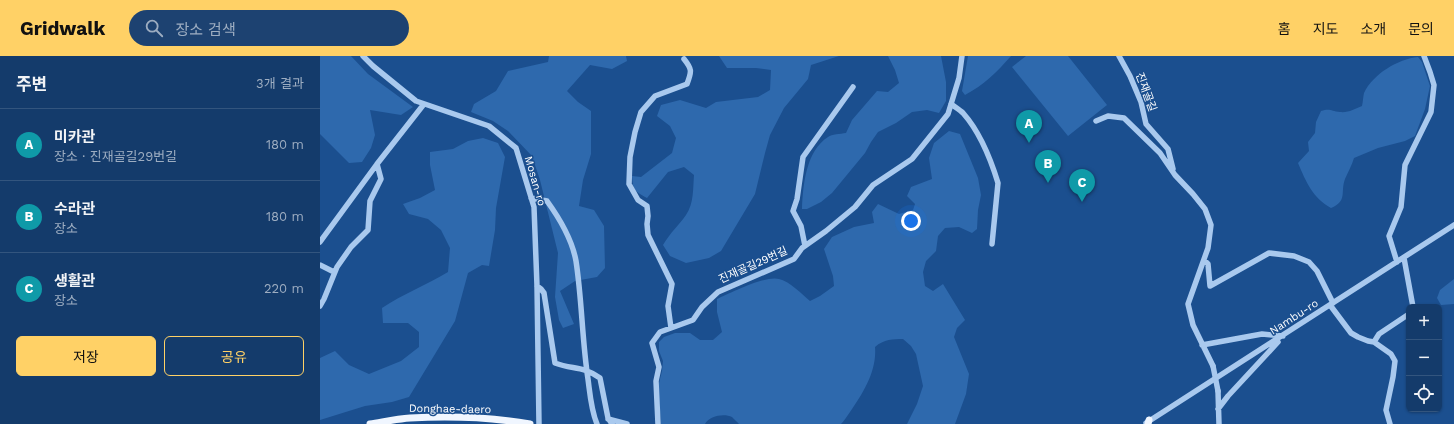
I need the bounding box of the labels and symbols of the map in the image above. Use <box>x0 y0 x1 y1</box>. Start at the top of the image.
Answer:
street label: 진재골길 <box>1133 71 1159 113</box>
pin: A <box>1016 110 1042 143</box>
pin: B <box>1035 150 1061 183</box>
street label: Mosan-ro <box>522 155 548 207</box>
pin: C <box>1069 169 1095 202</box>
your location <box>901 211 921 231</box>
street label: 진재골길29번길 <box>717 244 789 286</box>
street label: Nambu-ro <box>1267 297 1321 337</box>
street label: Donghae-daero <box>409 402 491 416</box>

